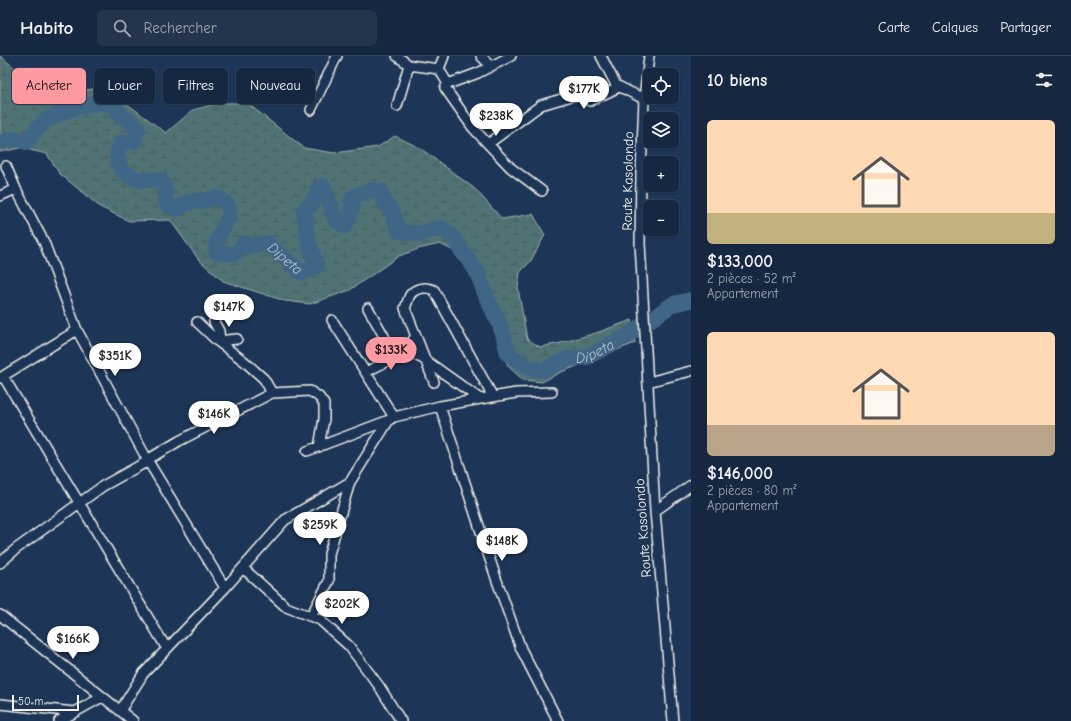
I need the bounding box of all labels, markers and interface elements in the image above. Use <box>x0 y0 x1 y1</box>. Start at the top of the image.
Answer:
search box <box>97 10 377 46</box>
text: Habito <box>20 17 73 39</box>
icon: search <box>111 17 133 39</box>
text: Rechercher <box>143 19 217 37</box>
text: Carte <box>878 19 910 36</box>
text: Calques <box>932 19 978 36</box>
text: Partager <box>1000 19 1051 36</box>
chip: Acheter <box>12 68 86 104</box>
chip: Louer <box>94 68 155 104</box>
chip: Filtres <box>163 68 228 104</box>
chip: Nouveau <box>236 68 315 104</box>
map controls <box>643 68 679 236</box>
button: locate <box>643 68 679 104</box>
icon: filters <box>1033 69 1055 91</box>
text: 10 biens <box>707 71 767 90</box>
pin: $177K <box>556 76 612 110</box>
text: $177K <box>568 81 600 96</box>
pin: $238K <box>468 103 524 137</box>
text: $238K <box>479 108 513 123</box>
button: layers <box>643 112 679 148</box>
street label: Route Kasolondo <box>619 131 637 231</box>
icon: home <box>845 146 917 218</box>
button: + <box>643 156 679 192</box>
button: − <box>643 200 679 236</box>
water label: Dipeta <box>264 238 307 279</box>
text: $133,000 <box>707 252 773 271</box>
text: 2 pièces · 52 m² <box>707 271 796 286</box>
text: Appartement <box>707 286 778 301</box>
pin: $147K <box>201 294 257 328</box>
text: $147K <box>213 299 245 314</box>
water label: Dipeta <box>575 335 617 367</box>
pin: $133K <box>363 337 419 371</box>
text: $133K <box>374 342 408 357</box>
pin: $351K <box>87 343 143 377</box>
text: $351K <box>98 348 132 363</box>
icon: home <box>845 358 917 430</box>
pin: $146K <box>186 401 242 435</box>
text: $146K <box>197 406 231 421</box>
text: $146,000 <box>707 464 773 483</box>
street label: Route Kasolondo <box>631 478 655 578</box>
text: 2 pièces · 80 m² <box>707 483 797 498</box>
text: Appartement <box>707 498 778 513</box>
pin: $259K <box>292 512 348 546</box>
text: $259K <box>302 517 338 532</box>
pin: $148K <box>474 528 530 562</box>
text: $148K <box>486 533 518 548</box>
pin: $202K <box>314 591 370 625</box>
text: $202K <box>324 596 360 611</box>
pin: $166K <box>45 626 101 660</box>
text: $166K <box>56 631 90 646</box>
scale bar <box>12 693 79 712</box>
text: 50 m <box>18 695 43 708</box>

